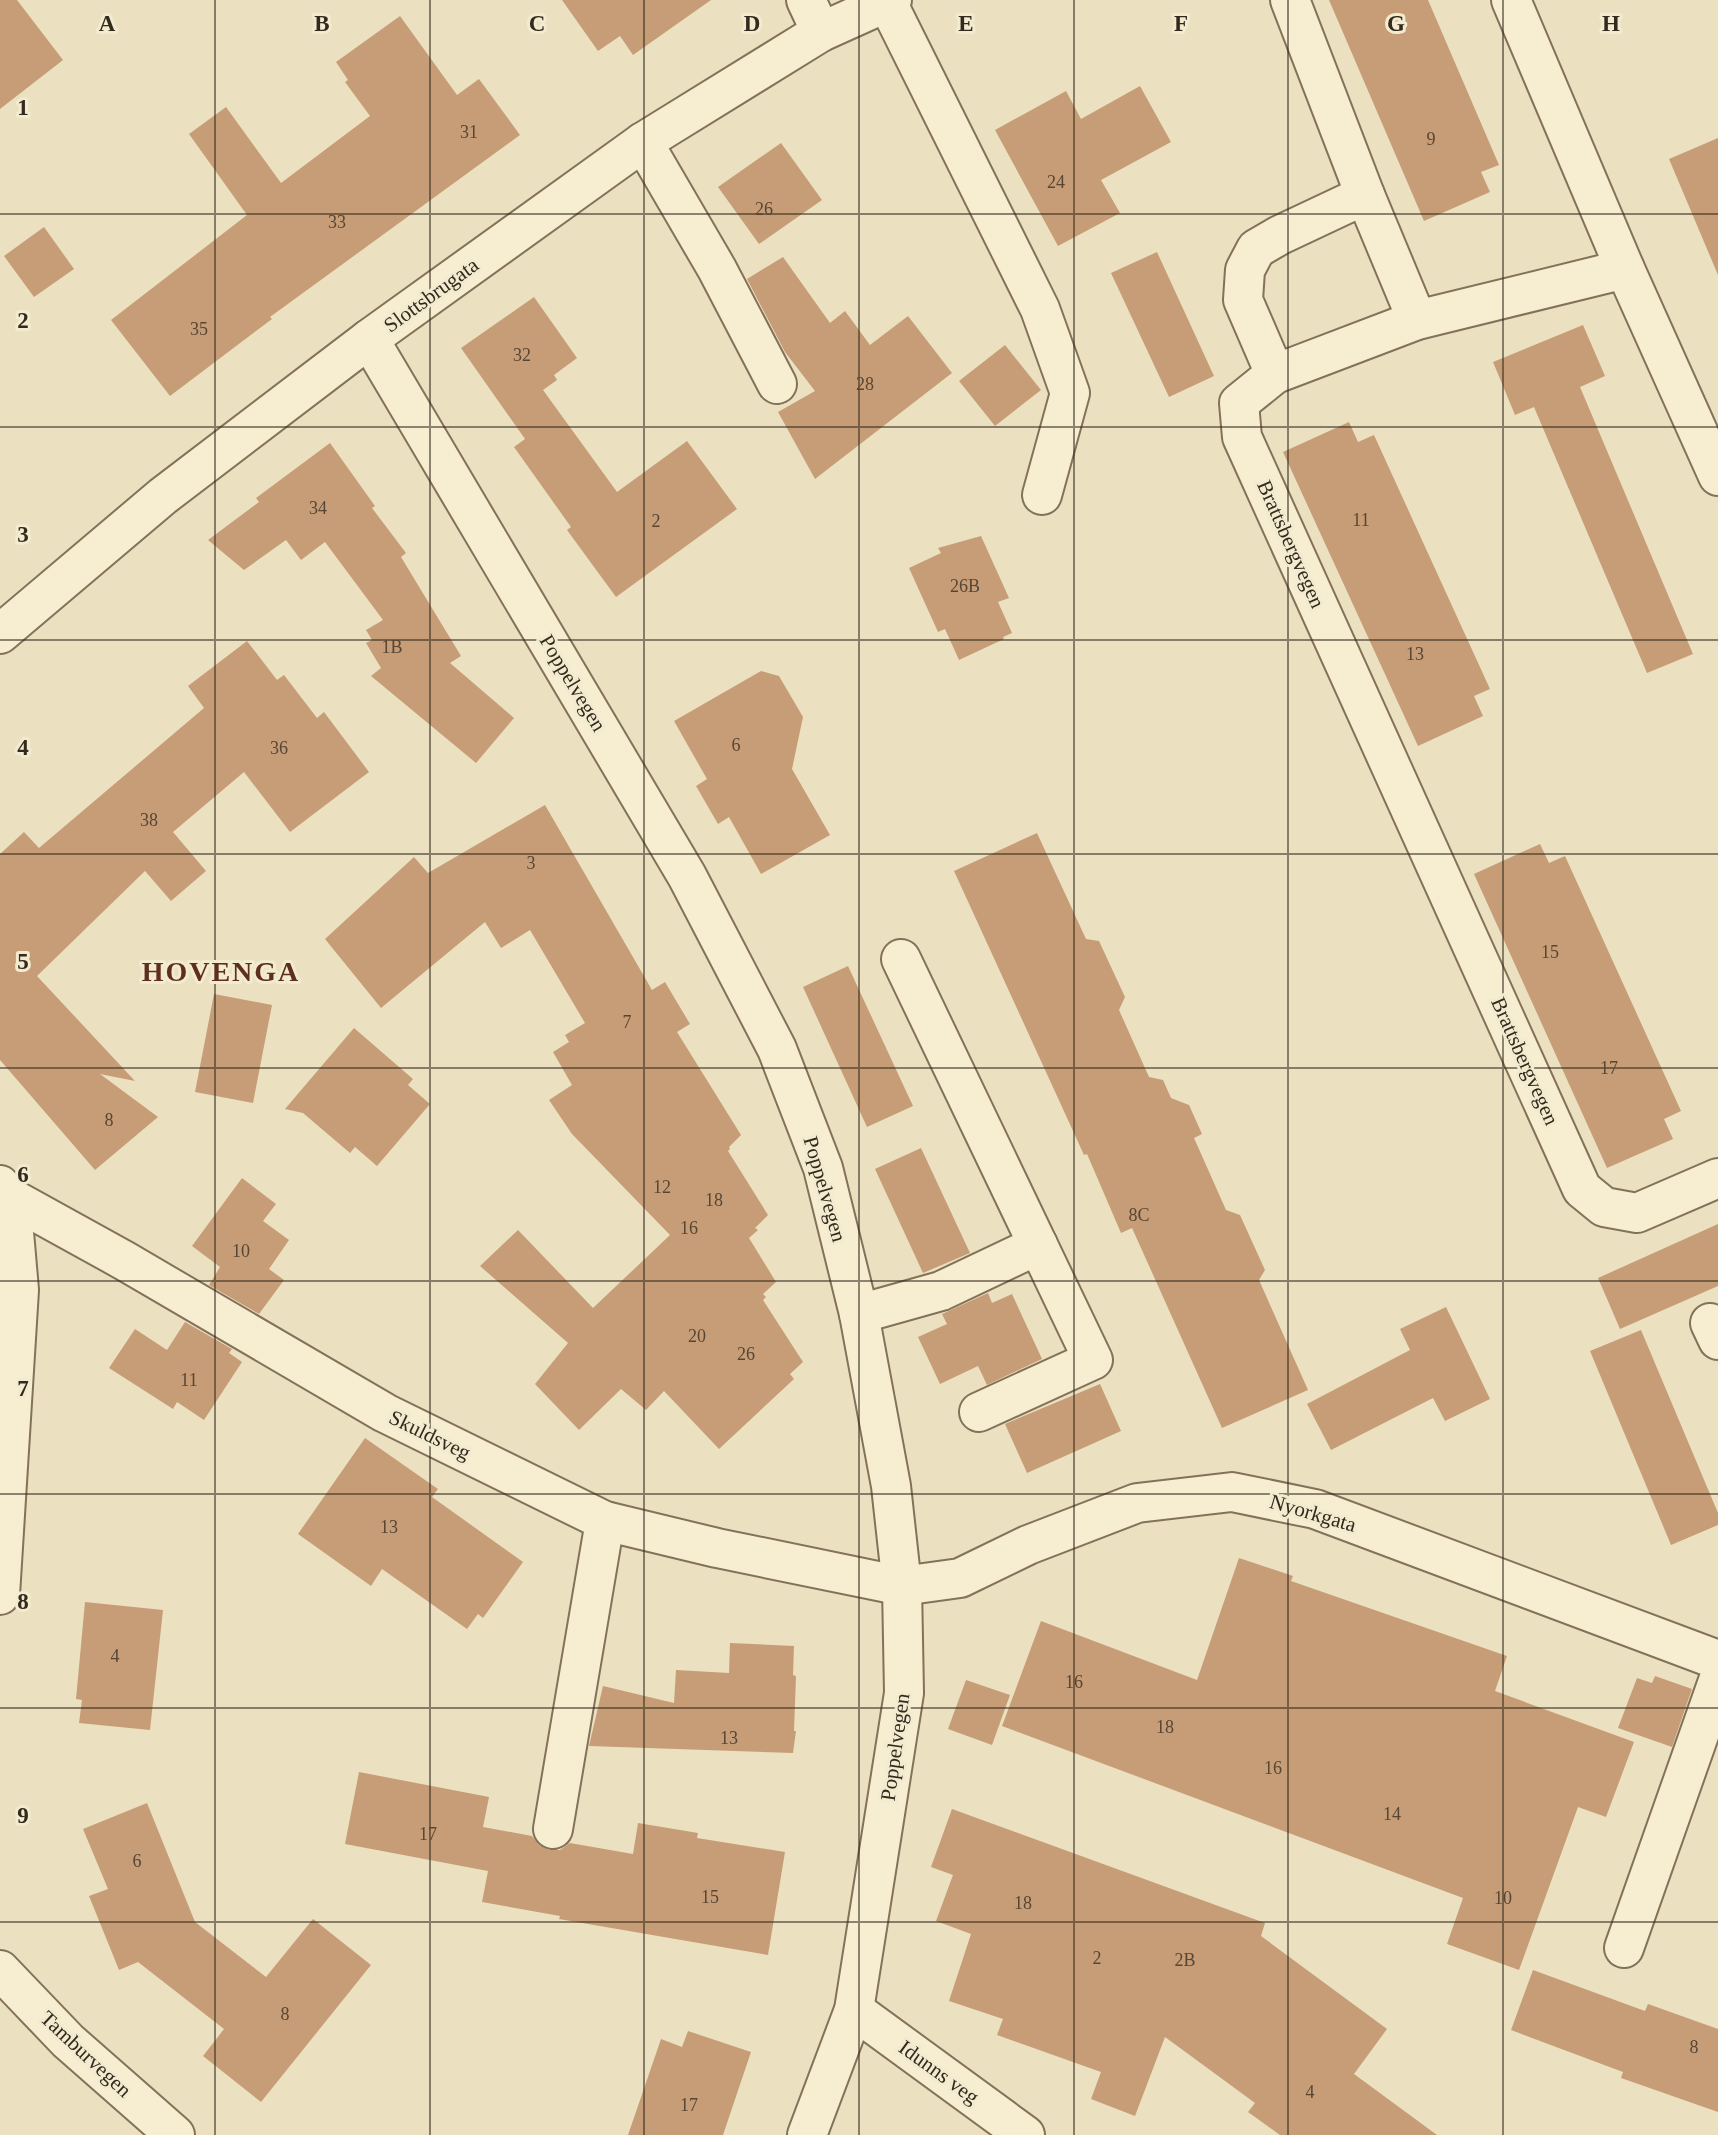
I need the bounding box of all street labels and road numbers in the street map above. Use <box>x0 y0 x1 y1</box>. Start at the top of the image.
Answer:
street label: Slottsbrugata <box>379 252 483 337</box>
street label: Brattsbergvegen <box>1252 476 1330 612</box>
street label: Poppelvegen <box>535 630 611 736</box>
street label: Brattsbergvegen <box>1486 993 1564 1129</box>
street label: Poppelvegen <box>799 1134 852 1245</box>
street label: Skuldsveg <box>385 1405 475 1465</box>
street label: Nyorkgata <box>1267 1489 1360 1537</box>
street label: Poppelvegen <box>876 1691 915 1802</box>
street label: Tamburvegen <box>36 2006 137 2102</box>
street label: Idunns veg <box>894 2035 984 2109</box>

